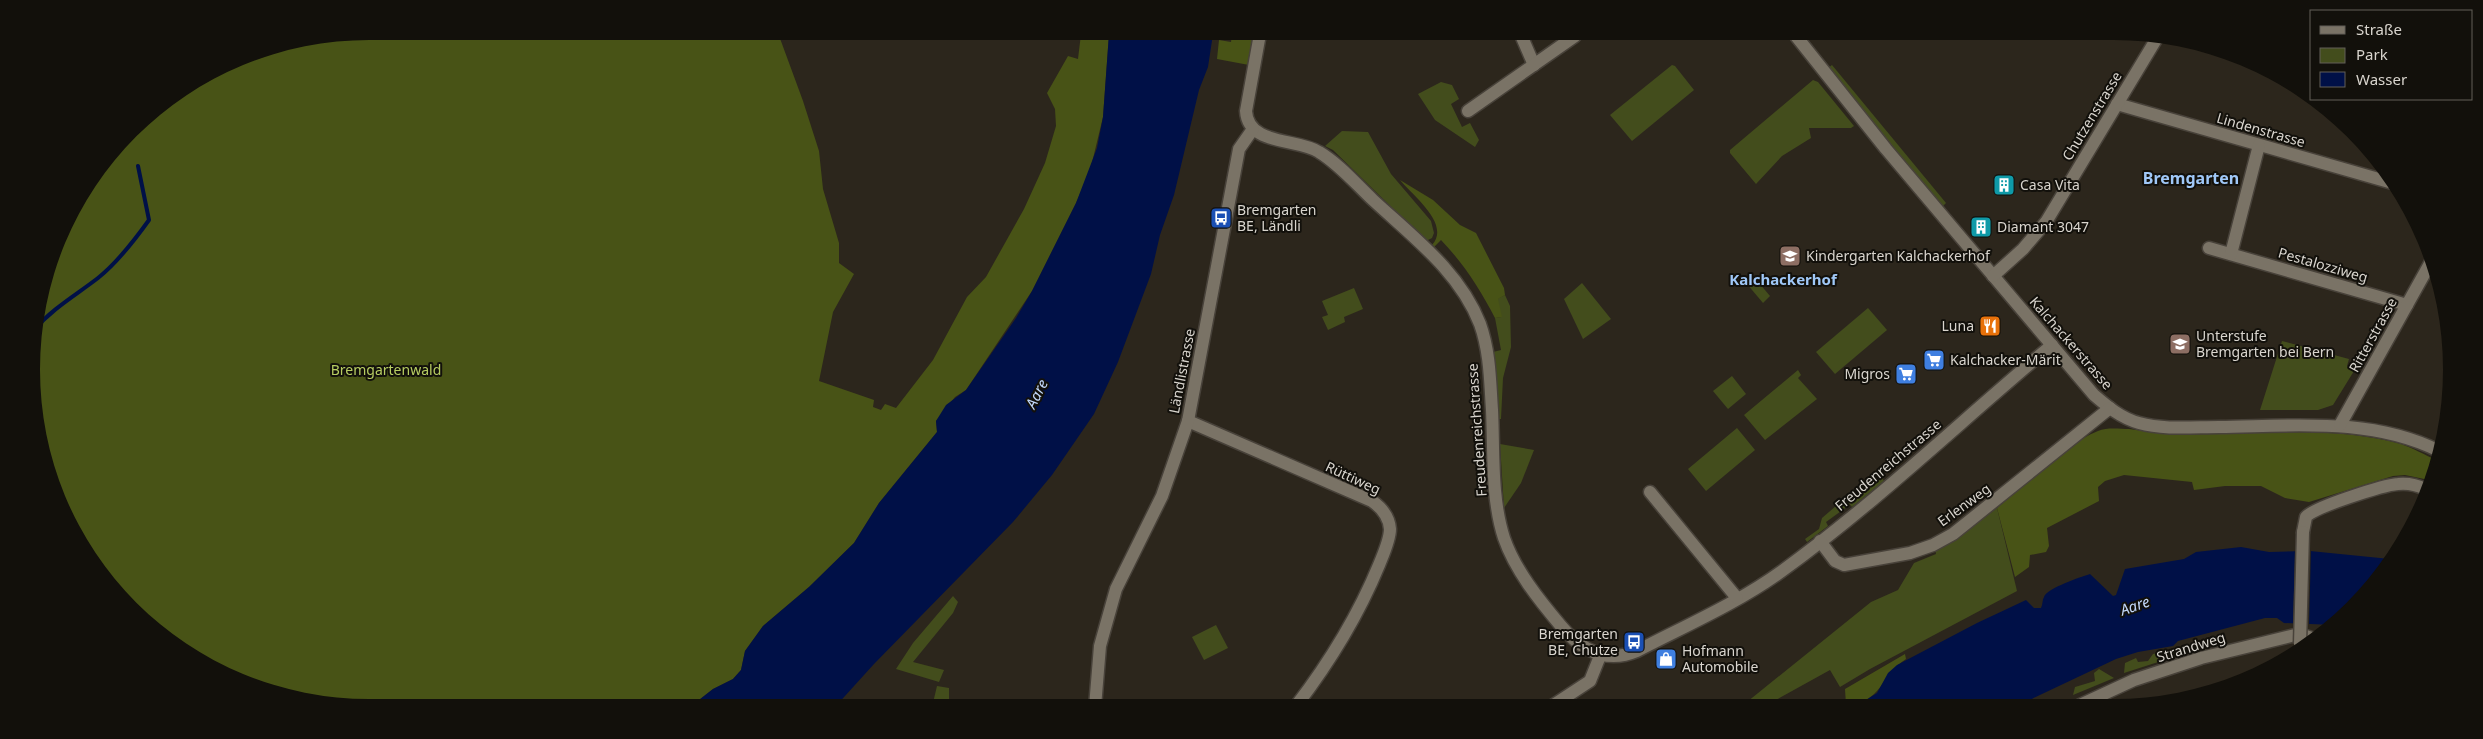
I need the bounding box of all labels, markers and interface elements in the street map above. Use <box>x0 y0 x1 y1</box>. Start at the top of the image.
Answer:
legend <box>2310 10 2473 100</box>
text: Straße <box>2356 19 2402 39</box>
text: Park <box>2356 44 2388 64</box>
street label: Chutzenstrasse <box>2057 68 2126 164</box>
text: Wasser <box>2356 69 2407 89</box>
street label: Lindenstrasse <box>2215 108 2308 151</box>
district label: Bremgarten <box>2143 167 2239 189</box>
building icon: Casa Vita <box>1992 173 2016 197</box>
place label: Casa Vita <box>2020 175 2080 194</box>
place label: Bremgarten BE, Ländli <box>1237 200 1316 235</box>
bus stop icon: Bremgarten BE, Ländli <box>1209 206 1233 230</box>
building icon: Diamant 3047 <box>1969 215 1993 239</box>
place label: Diamant 3047 <box>1997 217 2089 236</box>
street label: Pestalozziweg <box>2276 243 2370 286</box>
school or university icon: Kindergarten Kalchackerhof <box>1778 244 1802 268</box>
place label: Kindergarten Kalchackerhof <box>1806 246 1991 265</box>
district label: Kalchackerhof <box>1729 269 1838 289</box>
street label: Kalchackerstrasse <box>2026 292 2117 393</box>
street label: Ritterstrasse <box>2344 294 2401 375</box>
restaurant icon: Luna <box>1978 314 2002 338</box>
place label: Luna <box>1942 316 1974 335</box>
place label: Unterstufe Bremgarten bei Bern <box>2196 326 2334 361</box>
street label: Ländlistrasse <box>1164 327 1199 415</box>
school or university icon: Unterstufe Bremgarten bei Bern <box>2168 332 2192 356</box>
supermarket icon: Kalchacker-Märit <box>1922 348 1946 372</box>
place label: Kalchacker-Märit <box>1950 350 2061 369</box>
park label: Bremgartenwald <box>331 360 441 379</box>
supermarket icon: Migros <box>1894 362 1918 386</box>
street label: Freudenreichstrasse <box>1462 363 1491 497</box>
place label: Migros <box>1844 364 1890 383</box>
water label: Aare <box>1020 375 1052 412</box>
street label: Freudenreichstrasse <box>1831 414 1945 515</box>
street label: Rüttiweg <box>1323 457 1384 499</box>
street label: Erlenweg <box>1933 479 1994 530</box>
water label: Aare <box>2116 591 2153 620</box>
place label: Bremgarten BE, Chutze <box>1539 624 1618 659</box>
street label: Strandweg <box>2154 627 2228 666</box>
bus stop icon: Bremgarten BE, Chutze <box>1622 630 1646 654</box>
place label: Hofmann Automobile <box>1682 641 1759 676</box>
shop icon: Hofmann Automobile <box>1654 647 1678 671</box>

